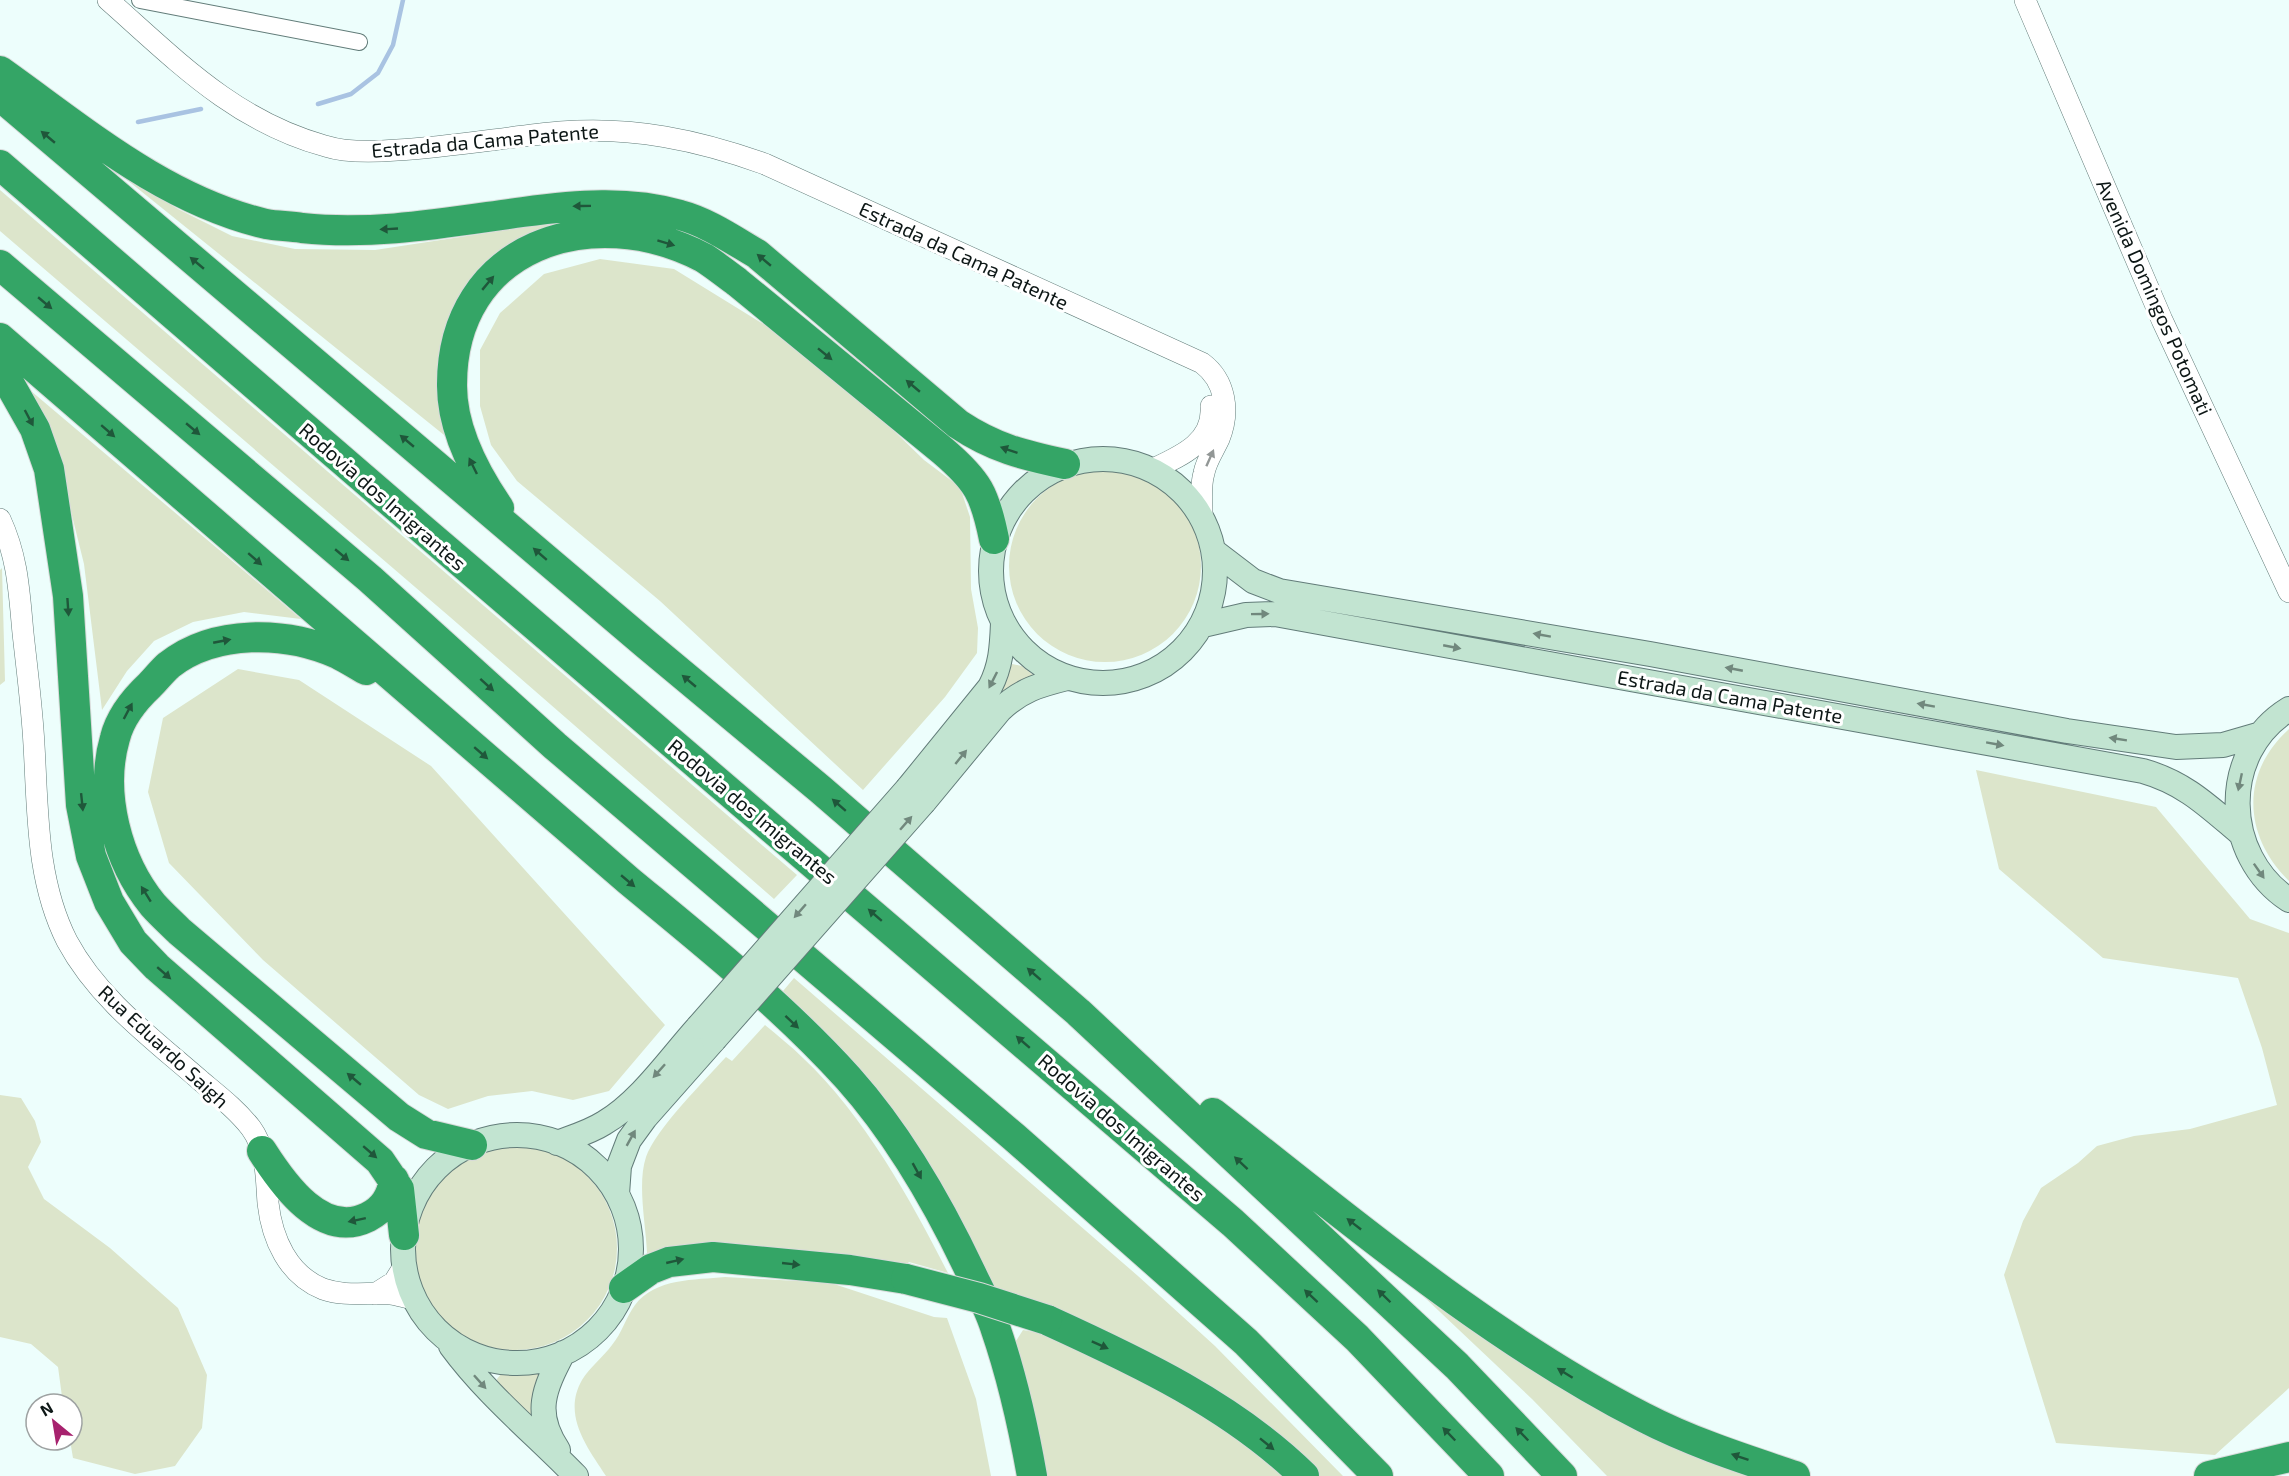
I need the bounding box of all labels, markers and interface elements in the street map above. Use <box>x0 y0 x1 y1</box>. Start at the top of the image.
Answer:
street label: Estrada da Cama Patente <box>370 118 600 162</box>
one-way arrow <box>40 130 56 143</box>
street label: Avenida Domingos Potomati <box>2092 175 2218 419</box>
street label: Estrada da Cama Patente <box>856 196 1072 314</box>
one-way arrow <box>573 201 592 211</box>
one-way arrow <box>379 224 398 233</box>
one-way arrow <box>657 239 675 248</box>
one-way arrow <box>757 254 772 267</box>
one-way arrow <box>190 257 205 270</box>
one-way arrow <box>481 276 494 291</box>
one-way arrow <box>37 296 52 309</box>
one-way arrow <box>817 347 832 360</box>
one-way arrow <box>906 380 921 393</box>
one-way arrow <box>24 409 34 426</box>
street label: Rodovia dos Imigrantes <box>295 417 471 575</box>
one-way arrow <box>185 422 200 435</box>
one-way arrow <box>100 424 115 437</box>
one-way arrow <box>400 435 415 448</box>
one-way arrow <box>1000 445 1018 455</box>
one-way arrow <box>1205 449 1214 466</box>
one-way arrow <box>469 457 478 474</box>
one-way arrow <box>533 548 548 561</box>
one-way arrow <box>334 549 350 562</box>
one-way arrow <box>247 552 263 565</box>
one-way arrow <box>64 598 73 617</box>
one-way arrow <box>1250 610 1269 619</box>
one-way arrow <box>1533 631 1552 640</box>
one-way arrow <box>213 637 232 646</box>
one-way arrow <box>1442 643 1461 652</box>
street label: Estrada da Cama Patente <box>1616 664 1844 728</box>
one-way arrow <box>1725 664 1744 673</box>
one-way arrow <box>988 672 998 689</box>
one-way arrow <box>681 674 697 687</box>
one-way arrow <box>480 678 495 692</box>
one-way arrow <box>1916 700 1935 709</box>
one-way arrow <box>123 702 133 719</box>
street label: Rodovia dos Imigrantes <box>664 733 842 889</box>
one-way arrow <box>2109 734 2128 743</box>
one-way arrow <box>1986 740 2005 749</box>
one-way arrow <box>473 746 488 759</box>
one-way arrow <box>955 749 968 765</box>
one-way arrow <box>2235 772 2245 791</box>
one-way arrow <box>77 793 86 812</box>
one-way arrow <box>832 799 847 812</box>
one-way arrow <box>899 816 912 831</box>
one-way arrow <box>2253 863 2264 879</box>
one-way arrow <box>620 874 636 887</box>
one-way arrow <box>141 886 152 902</box>
one-way arrow <box>794 903 807 918</box>
one-way arrow <box>868 909 883 922</box>
one-way arrow <box>156 966 171 979</box>
one-way arrow <box>1027 968 1042 981</box>
street label: Rua Eduardo Saigh <box>94 979 234 1113</box>
one-way arrow <box>784 1014 798 1028</box>
one-way arrow <box>1016 1036 1031 1049</box>
street label: Rodovia dos Imigrantes <box>1034 1048 1210 1206</box>
one-way arrow <box>653 1063 666 1078</box>
one-way arrow <box>346 1073 362 1086</box>
one-way arrow <box>626 1129 636 1146</box>
one-way arrow <box>362 1145 378 1158</box>
one-way arrow <box>1234 1157 1249 1170</box>
one-way arrow <box>911 1163 922 1179</box>
one-way arrow <box>348 1215 367 1225</box>
one-way arrow <box>1347 1218 1362 1230</box>
one-way arrow <box>666 1256 685 1265</box>
one-way arrow <box>782 1259 801 1269</box>
one-way arrow <box>1304 1289 1319 1303</box>
one-way arrow <box>1376 1289 1391 1303</box>
one-way arrow <box>1091 1340 1108 1349</box>
one-way arrow <box>1556 1367 1573 1378</box>
one-way arrow <box>473 1374 486 1389</box>
north arrow <box>24 1392 84 1452</box>
text: N <box>36 1397 56 1420</box>
one-way arrow <box>1442 1426 1456 1441</box>
one-way arrow <box>1515 1427 1529 1441</box>
one-way arrow <box>1259 1437 1274 1450</box>
one-way arrow <box>1731 1452 1749 1462</box>

